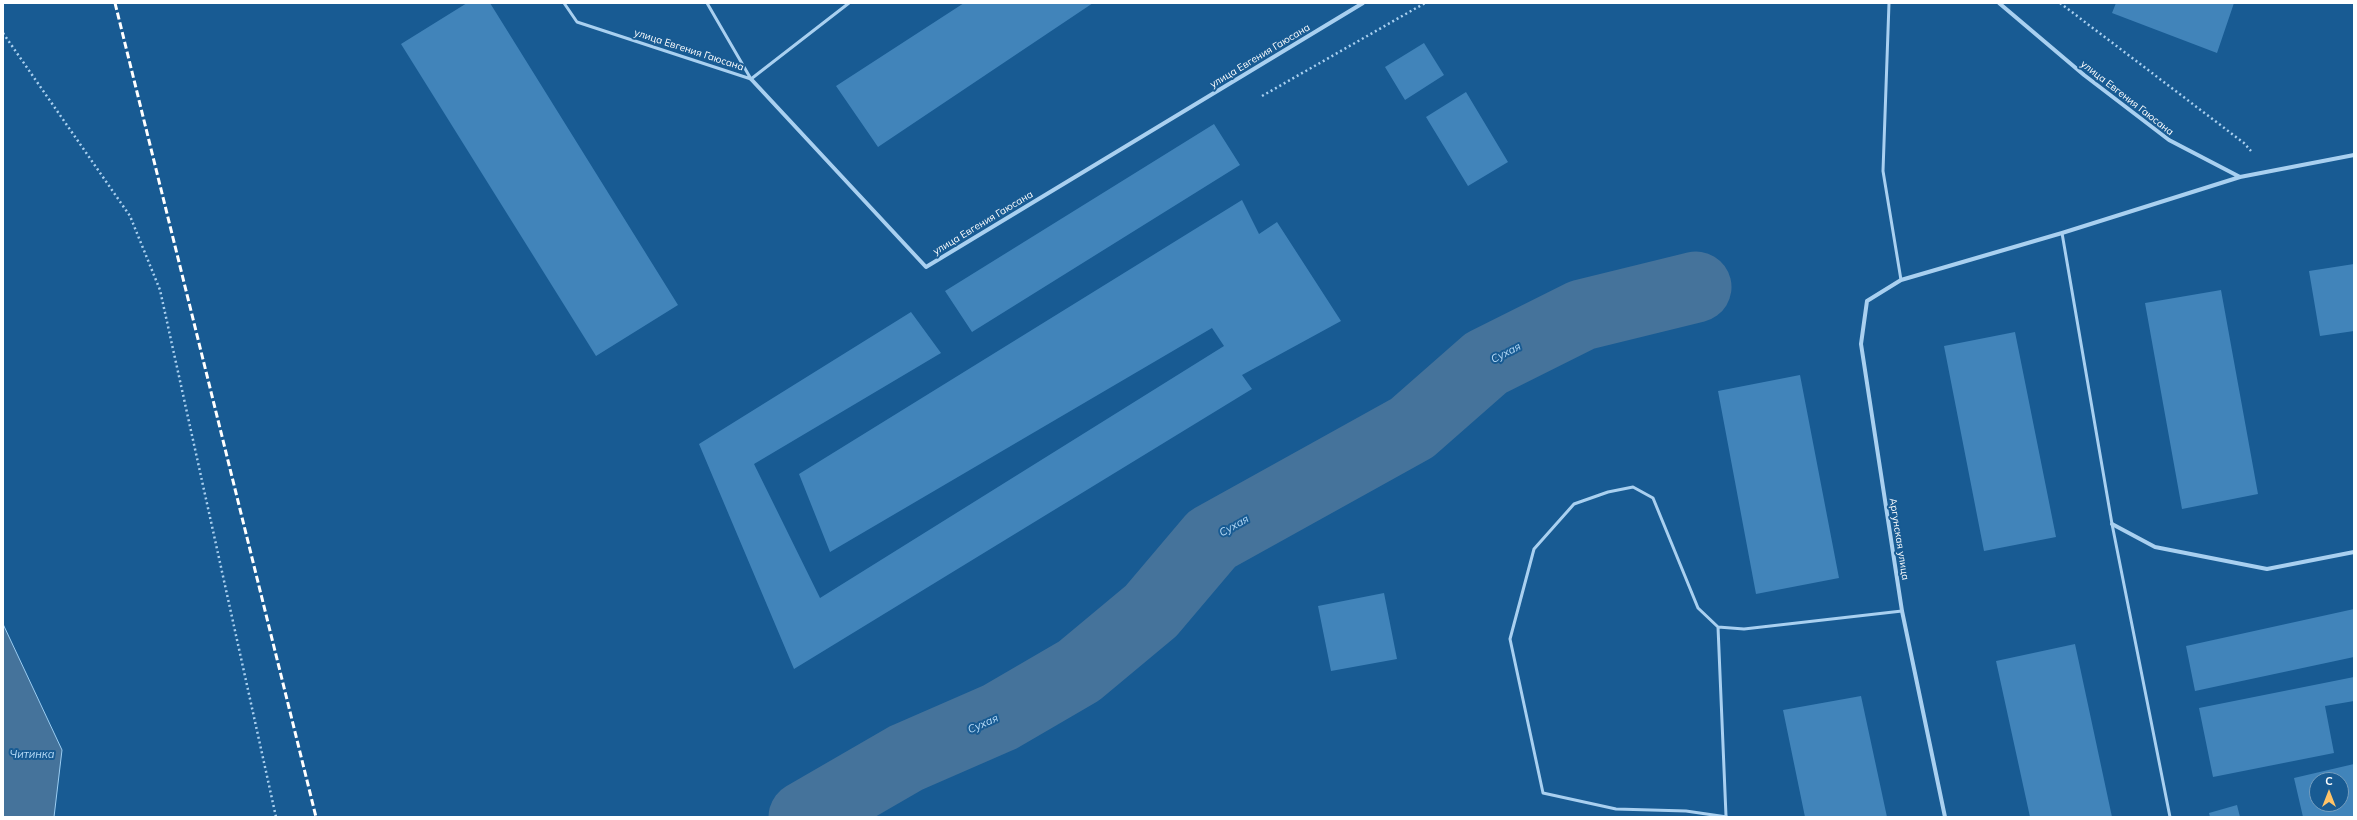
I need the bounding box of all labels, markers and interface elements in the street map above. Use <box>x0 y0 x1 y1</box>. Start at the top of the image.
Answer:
street label: улица Евгения Гаюсана <box>1208 21 1312 91</box>
street label: улица Евгения Гаюсана <box>633 27 745 73</box>
street label: улица Евгения Гаюсана <box>2078 58 2176 138</box>
street label: улица Евгения Гаюсана <box>931 188 1035 258</box>
water label: Сухая <box>1489 340 1523 366</box>
street label: Аргунская улица <box>1887 497 1911 581</box>
water label: Сухая <box>1217 512 1251 540</box>
water label: Сухая <box>966 711 1000 737</box>
water label: Читинка <box>10 748 54 762</box>
north arrow <box>2309 772 2349 812</box>
text: С <box>2325 774 2333 788</box>

